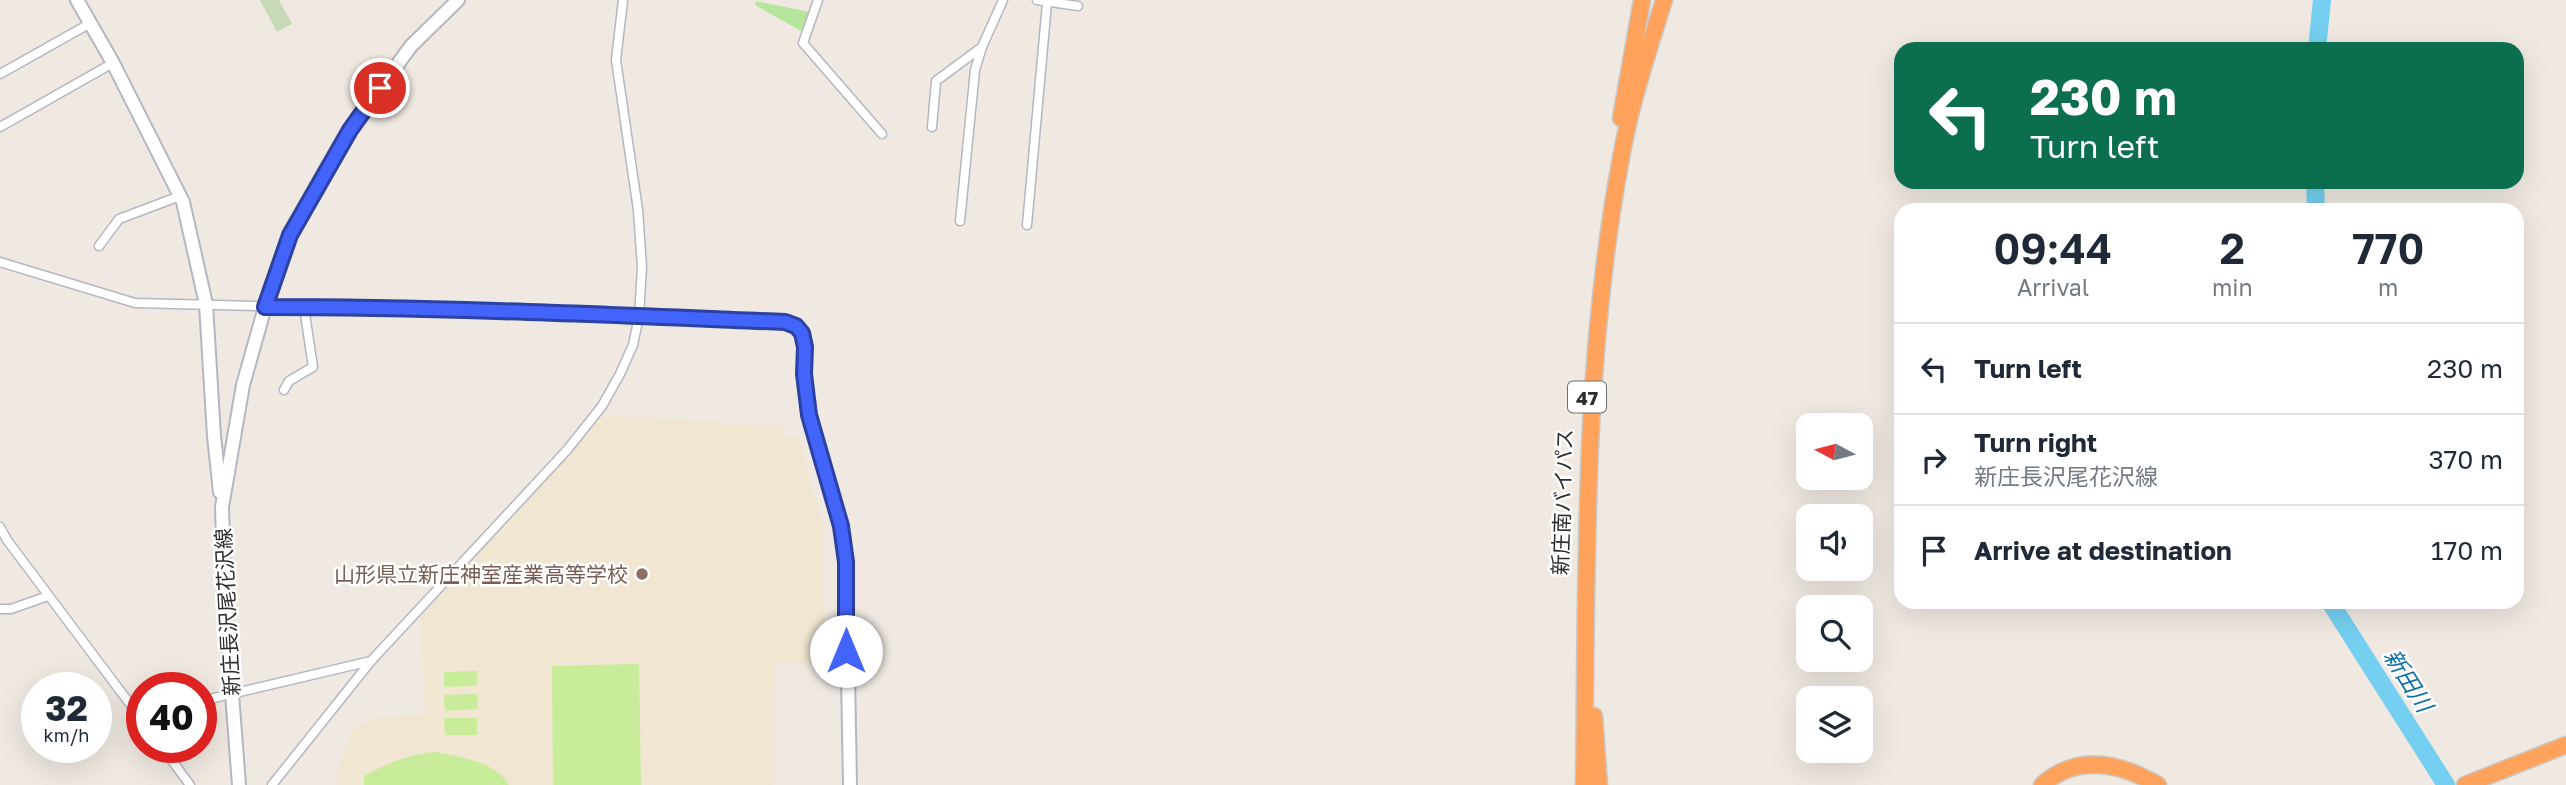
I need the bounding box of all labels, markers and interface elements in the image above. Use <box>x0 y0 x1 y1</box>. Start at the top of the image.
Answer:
pin <box>350 58 410 118</box>
text: 230 m <box>2030 67 2177 126</box>
icon: arrive <box>361 69 399 107</box>
icon: left <box>1915 70 2006 161</box>
text: Turn left <box>2030 127 2159 165</box>
text: 09:44 <box>1994 223 2112 273</box>
text: 2 <box>2220 223 2245 273</box>
text: 770 <box>2352 223 2424 273</box>
text: Arrival <box>2017 273 2089 301</box>
text: min <box>2212 273 2253 301</box>
text: m <box>2378 273 2398 301</box>
icon: left <box>1915 350 1953 388</box>
text: Turn left <box>1974 353 2082 384</box>
text: 230 m <box>2427 353 2503 384</box>
road number: 47 <box>1568 382 1606 412</box>
north arrow <box>1796 413 1872 490</box>
map controls <box>1796 413 1873 763</box>
text: Turn right <box>1974 427 2097 458</box>
street label: 新庄南バイパス <box>1546 428 1578 576</box>
icon: right <box>1915 441 1953 479</box>
text: 370 m <box>2428 444 2503 475</box>
text: 新庄長沢尾花沢線 <box>1974 462 2158 490</box>
button: sound <box>1796 504 1873 581</box>
street label: 新庄長沢尾花沢線 <box>210 527 244 697</box>
icon: arrive <box>1915 532 1953 570</box>
text: Arrive at destination <box>1974 535 2232 566</box>
text: 170 m <box>2431 535 2503 566</box>
place label: 山形県立新庄神室産業高等学校 <box>334 561 628 587</box>
marker: 山形県立新庄神室産業高等学校 <box>634 566 650 582</box>
button: search <box>1796 595 1873 672</box>
position arrow <box>809 614 883 688</box>
water label: 新田川 <box>2379 643 2441 719</box>
speed limit sign: 40 <box>126 672 217 763</box>
button: layers <box>1796 686 1873 763</box>
text: 32 <box>45 687 88 729</box>
text: km/h <box>44 724 89 746</box>

